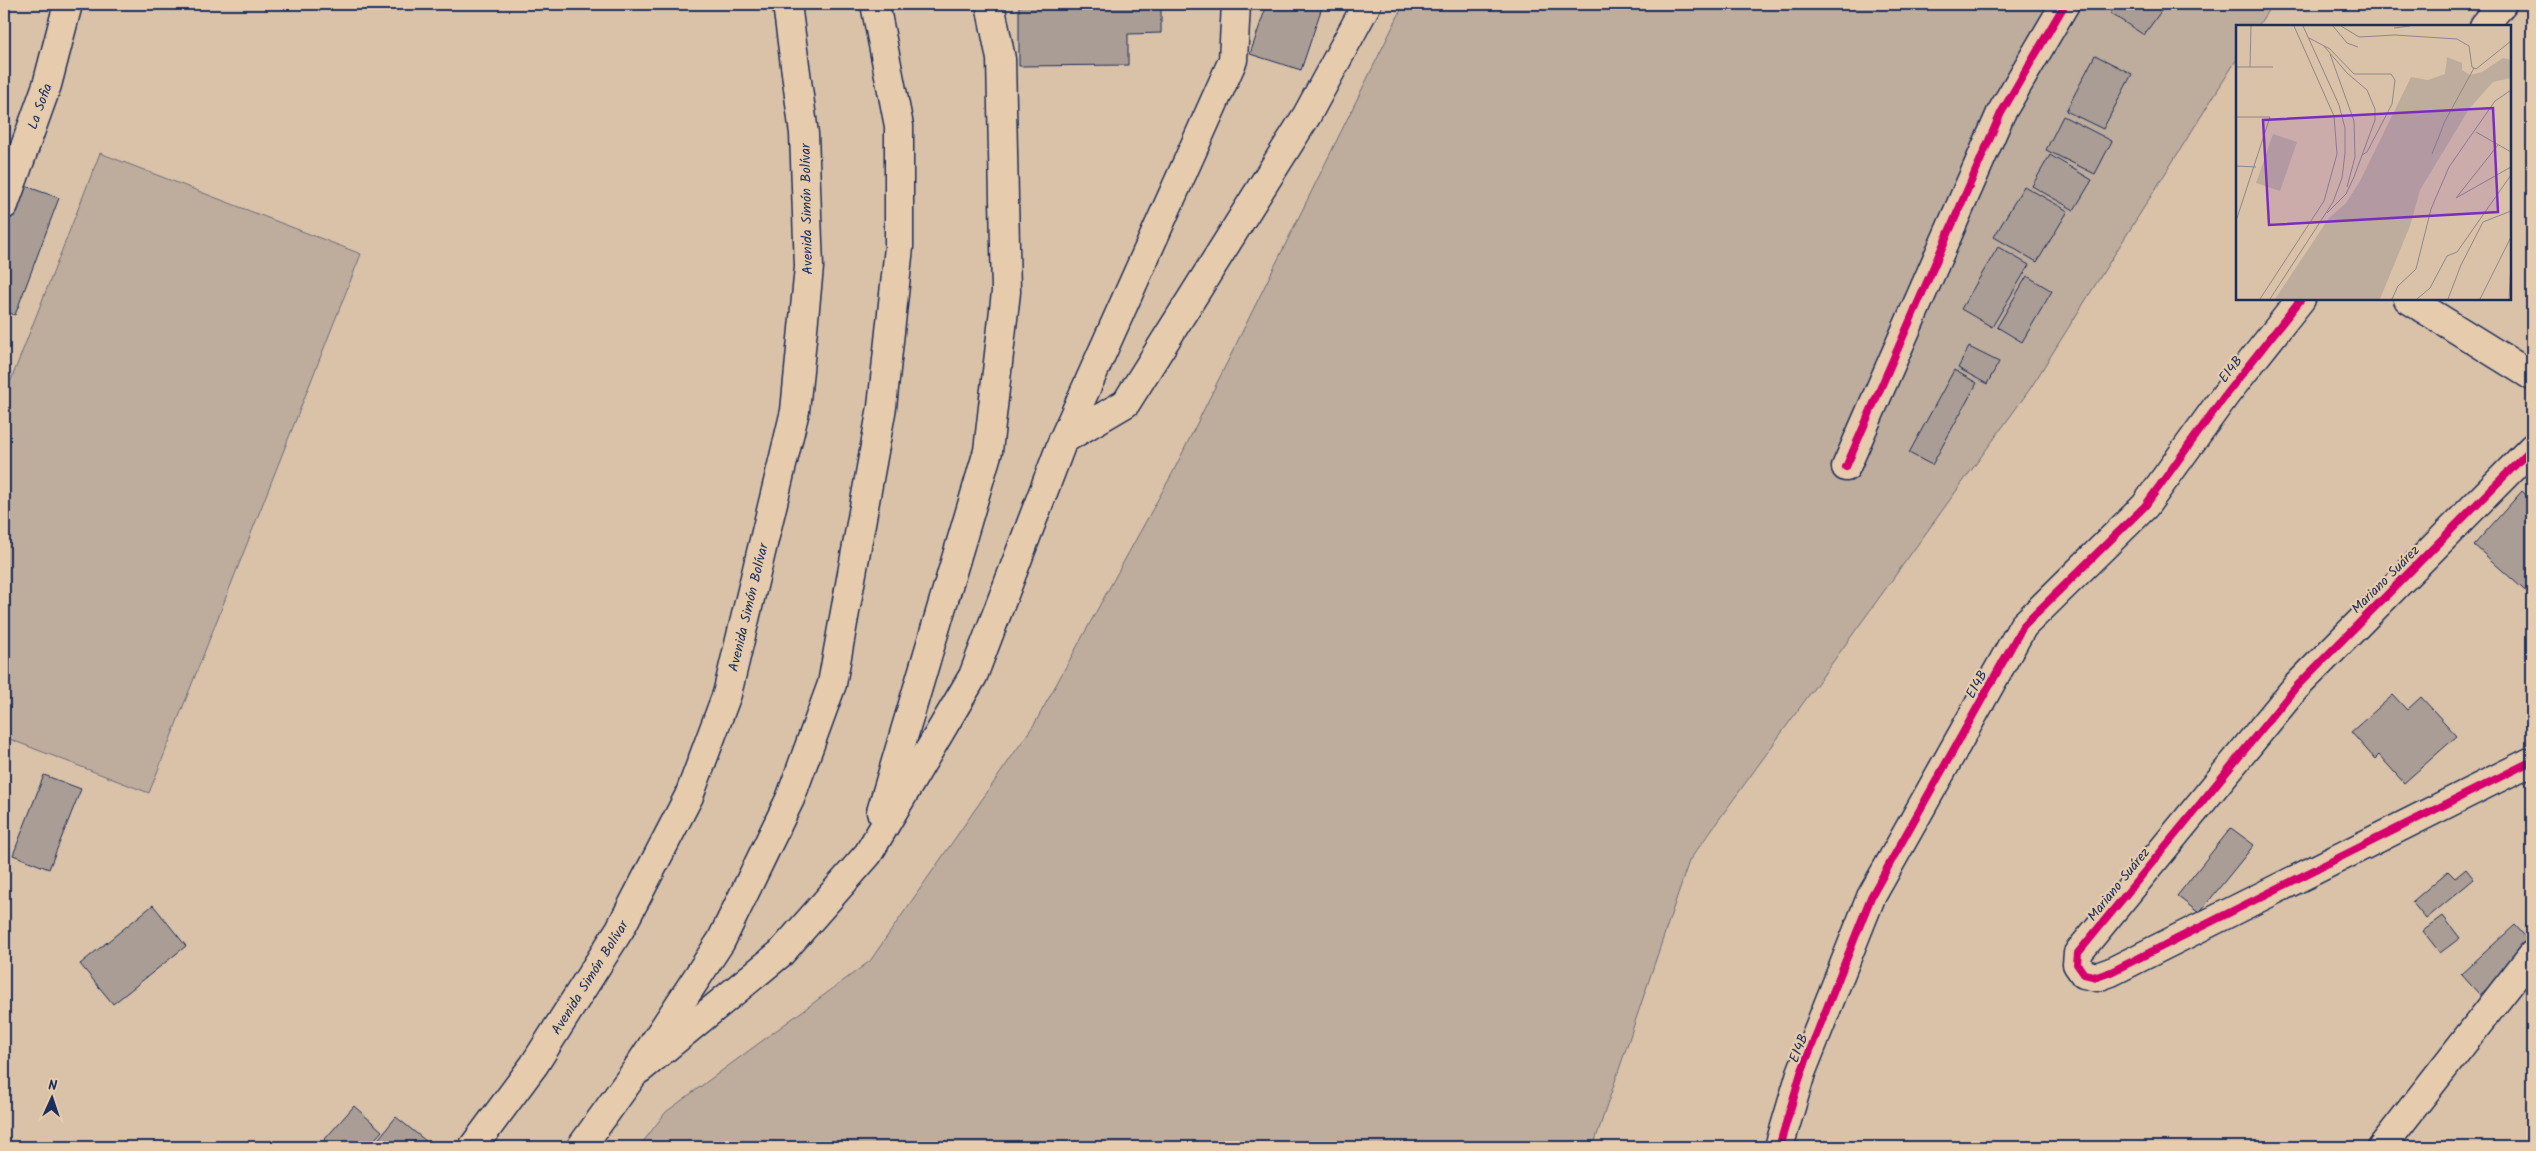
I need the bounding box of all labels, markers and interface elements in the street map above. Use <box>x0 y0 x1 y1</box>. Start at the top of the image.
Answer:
inset map <box>2236 25 2511 300</box>
street label: La Sofia <box>22 80 59 133</box>
street label: Avenida Simón Bolívar <box>795 142 819 275</box>
street label: E14B <box>2213 351 2249 388</box>
street label: Avenida Simón Bolívar <box>723 540 775 674</box>
street label: Mariano Suárez <box>2346 540 2425 619</box>
street label: E14B <box>1960 666 1994 703</box>
street label: Mariano Suárez <box>2082 843 2155 926</box>
street label: Avenida Simón Bolívar <box>546 916 635 1039</box>
street label: E14B <box>1783 1031 1815 1066</box>
north arrow <box>28 1074 78 1124</box>
text: N <box>48 1075 58 1097</box>

